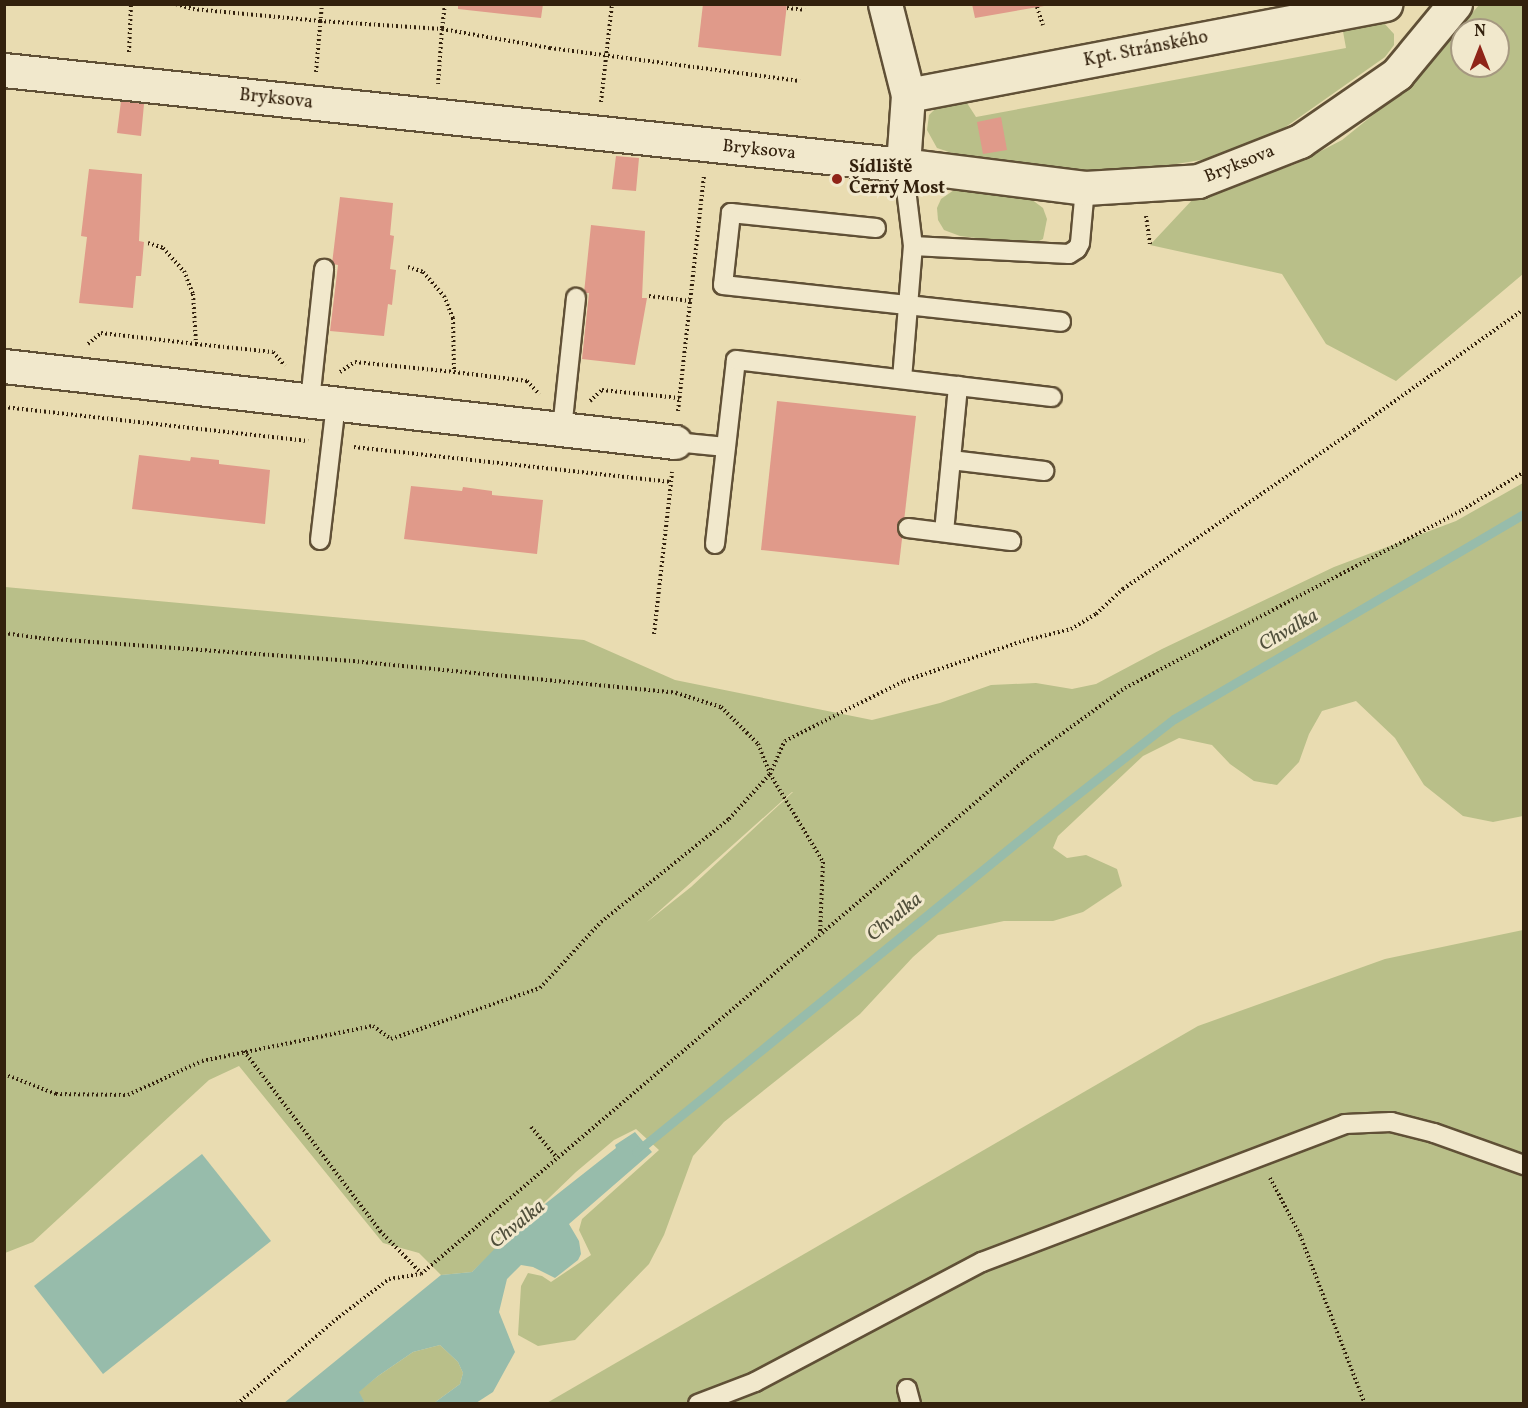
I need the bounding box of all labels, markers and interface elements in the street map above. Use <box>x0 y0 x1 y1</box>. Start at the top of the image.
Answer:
north arrow <box>1450 18 1510 78</box>
text: N <box>1474 21 1486 43</box>
street label: Kpt. Stránského <box>1082 27 1210 73</box>
street label: Bryksova <box>238 85 314 115</box>
street label: Bryksova <box>721 136 797 166</box>
street label: Bryksova <box>1202 141 1278 189</box>
place label: Sídliště Černý Most <box>849 158 945 201</box>
marker: Sídliště Černý Most <box>830 172 844 186</box>
water label: Chvalka <box>1255 604 1323 658</box>
water label: Chvalka <box>862 888 928 948</box>
water label: Chvalka <box>485 1195 551 1255</box>

